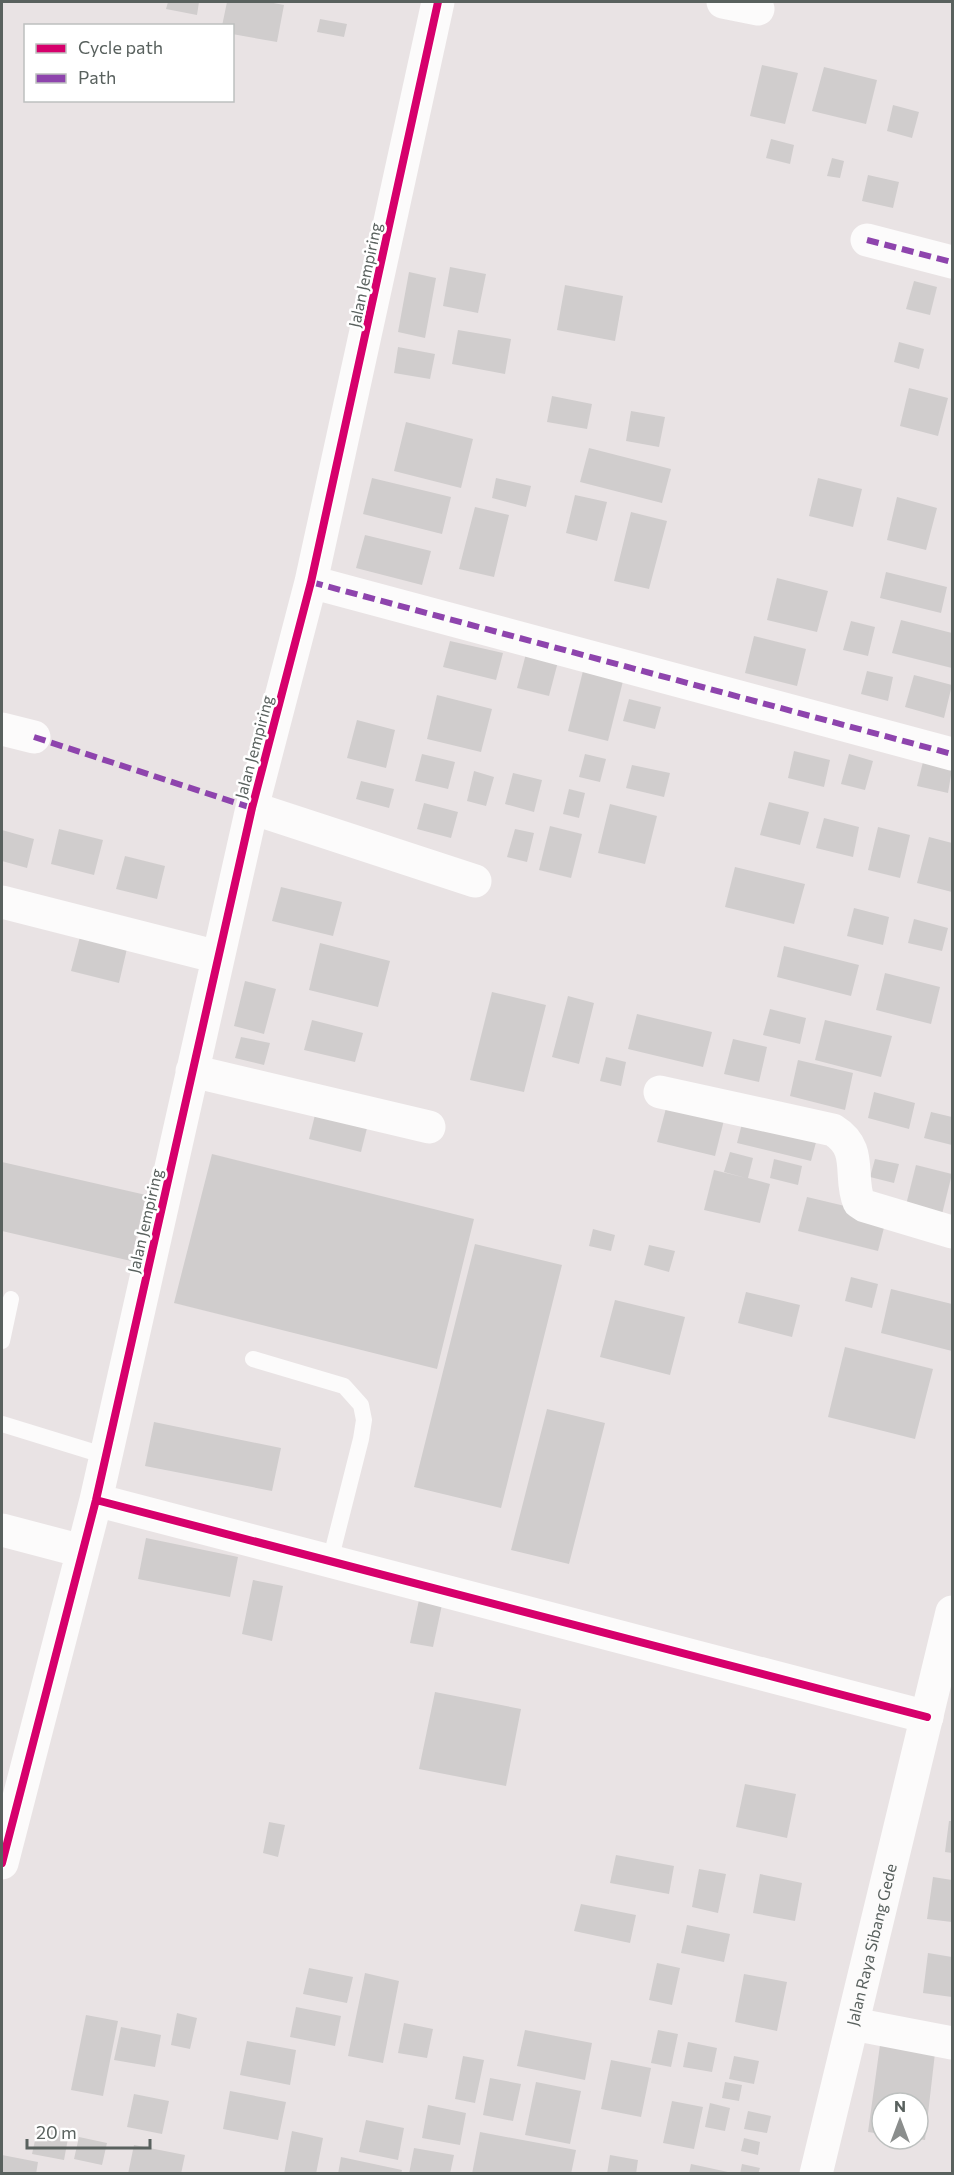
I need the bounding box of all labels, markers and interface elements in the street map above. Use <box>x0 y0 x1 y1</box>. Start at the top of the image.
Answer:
legend <box>24 24 234 102</box>
text: Cycle path <box>78 36 163 58</box>
text: Path <box>78 66 116 88</box>
street label: Jalan Jempiring <box>344 220 385 329</box>
street label: Jalan Jempiring <box>231 693 277 801</box>
street label: Jalan Jempiring <box>123 1166 166 1275</box>
street label: Jalan Raya Sibang Gede <box>842 1861 900 2028</box>
north arrow <box>870 2091 930 2151</box>
text: N <box>894 2096 906 2115</box>
scale bar <box>27 2112 150 2150</box>
text: 20 m <box>36 2121 77 2143</box>

